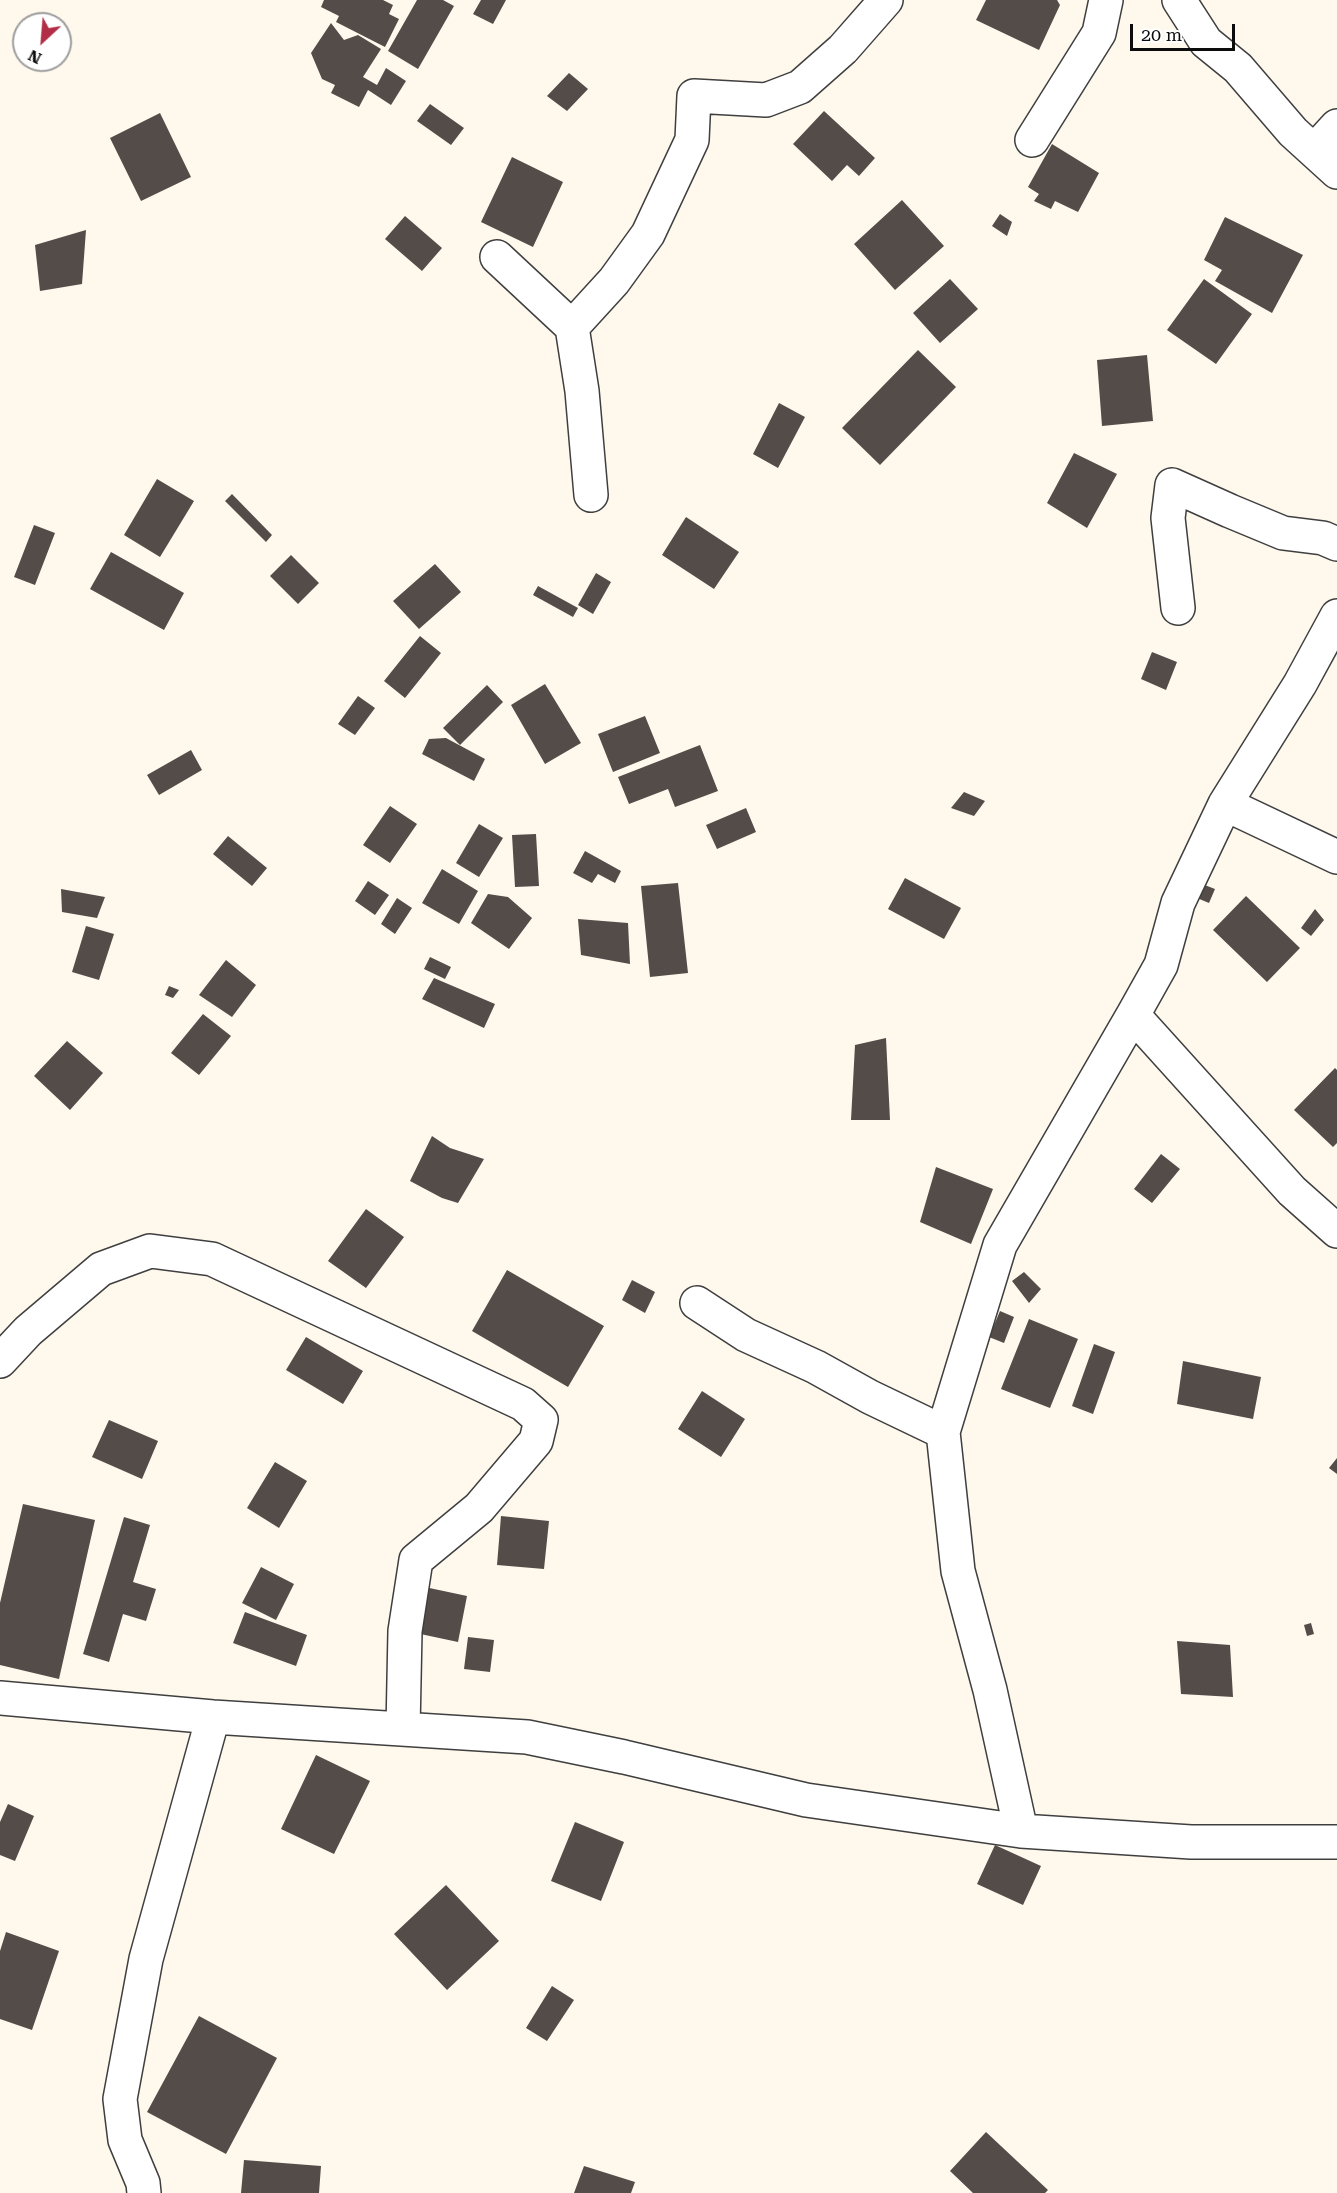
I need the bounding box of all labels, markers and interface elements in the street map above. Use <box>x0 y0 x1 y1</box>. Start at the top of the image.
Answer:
north arrow <box>12 12 72 72</box>
scale bar <box>1133 12 1238 50</box>
text: 20 m <box>1141 24 1182 45</box>
text: N <box>25 46 44 68</box>

